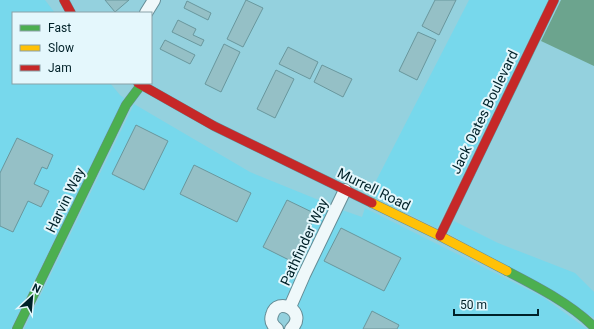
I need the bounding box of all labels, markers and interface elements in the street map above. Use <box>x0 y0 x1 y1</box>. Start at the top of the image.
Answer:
legend <box>12 12 152 84</box>
text: Fast <box>48 21 71 35</box>
text: Slow <box>48 41 74 55</box>
street label: Jack Oates Boulevard <box>447 48 521 176</box>
text: Jam <box>48 61 72 75</box>
street label: Murrell Road <box>335 164 413 214</box>
street label: Harvin Way <box>42 165 88 235</box>
street label: Pathfinder Way <box>277 196 331 288</box>
north arrow <box>12 277 52 317</box>
text: N <box>30 281 43 296</box>
scale bar <box>454 291 538 317</box>
text: 50 m <box>460 298 487 312</box>

